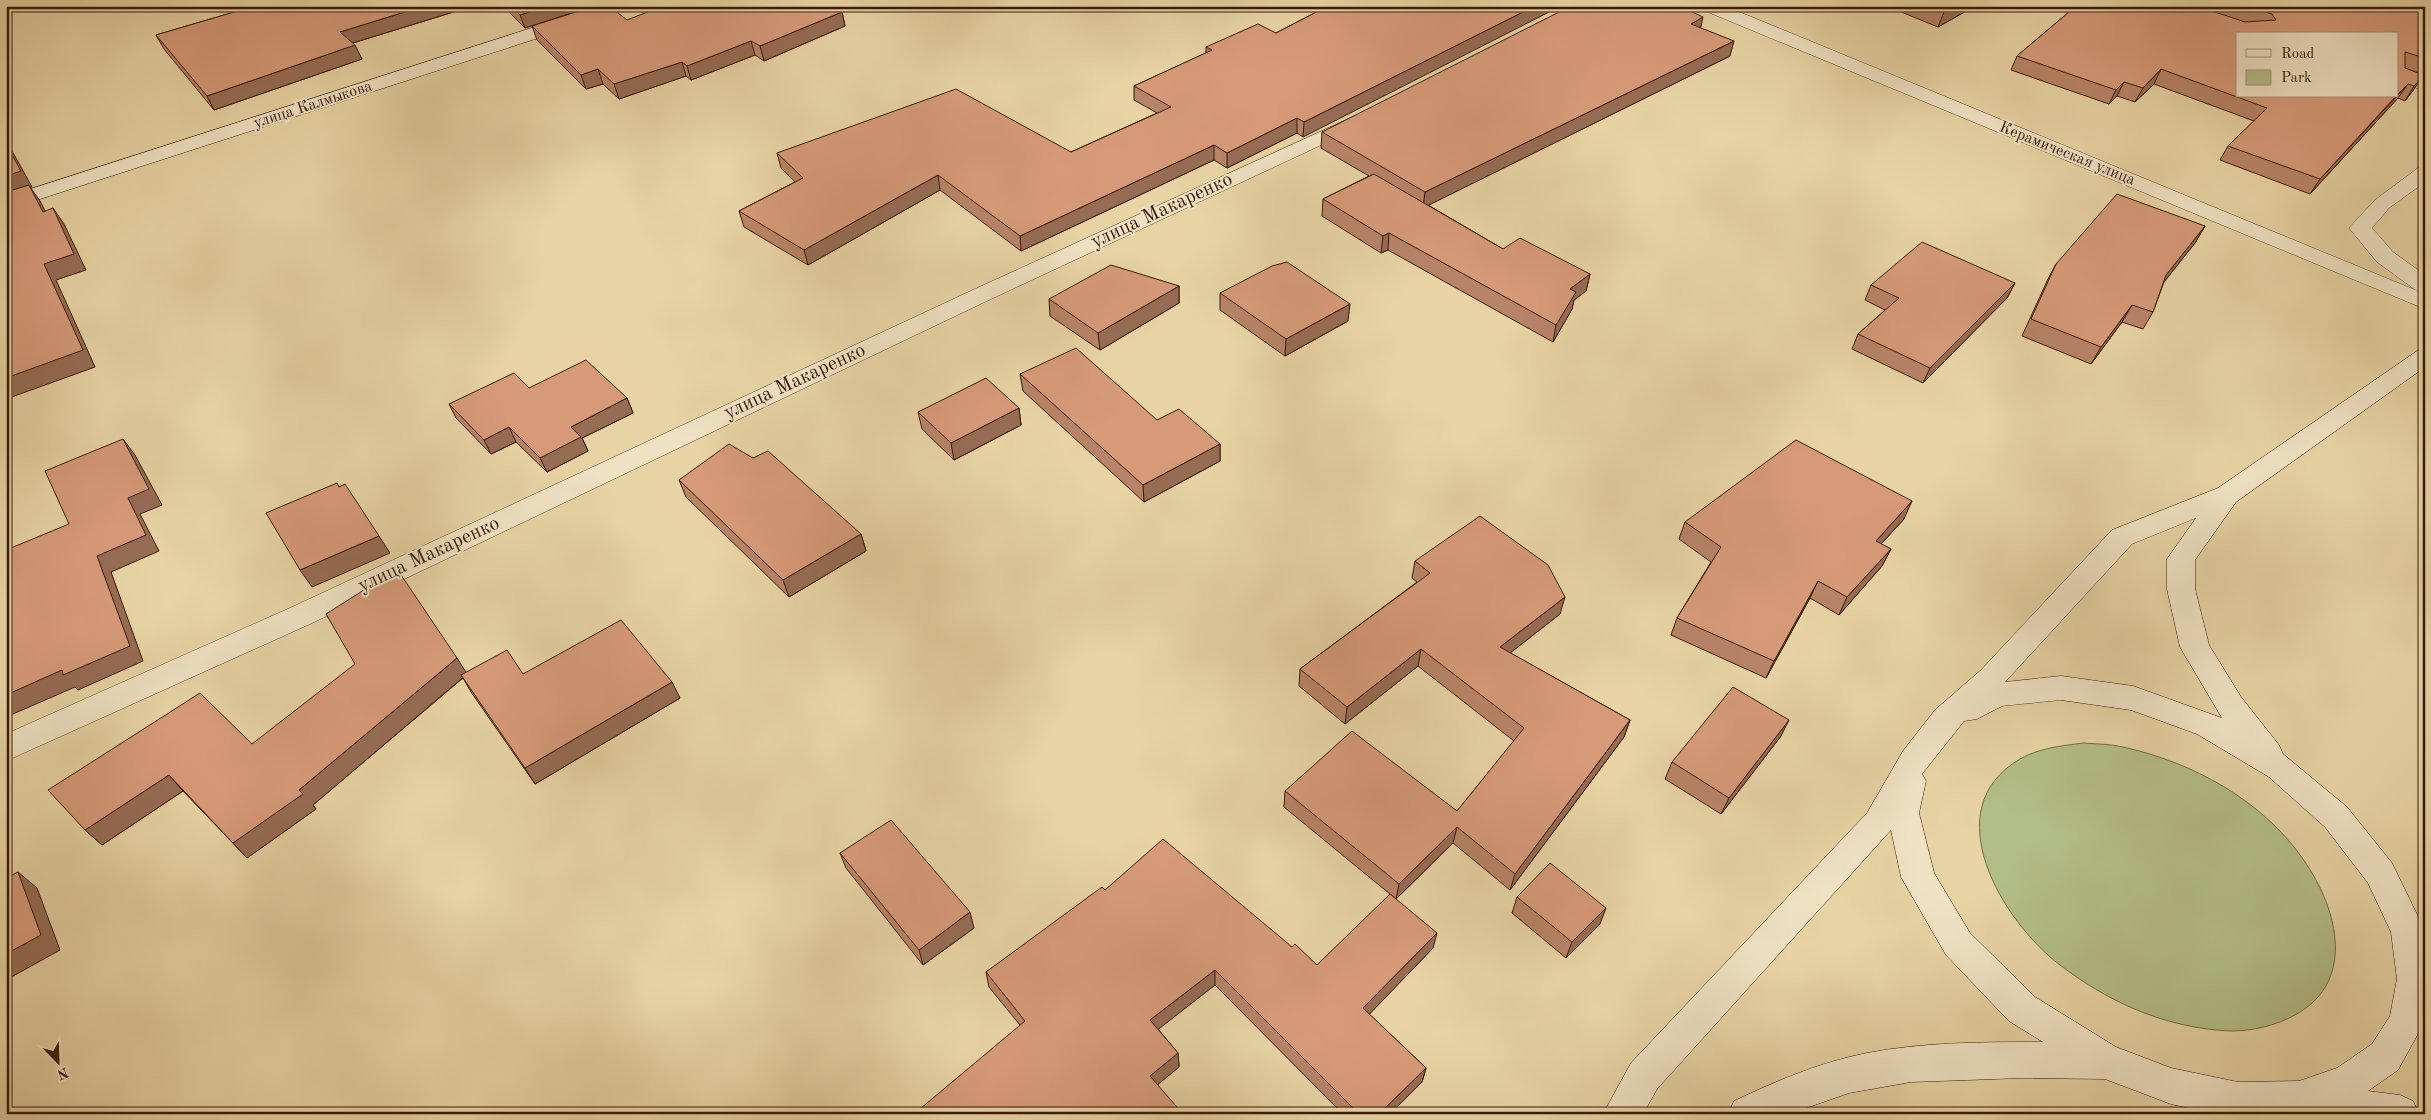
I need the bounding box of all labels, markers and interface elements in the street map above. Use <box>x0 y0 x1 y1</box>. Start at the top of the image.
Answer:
legend <box>2236 32 2398 98</box>
text: Road <box>2281 47 2315 62</box>
text: Park <box>2281 71 2312 86</box>
street label: улица Калмыкова <box>252 78 374 132</box>
street label: Керамическая улица <box>1997 119 2137 189</box>
street label: улица Макаренко <box>1088 169 1236 253</box>
street label: улица Макаренко <box>721 340 869 424</box>
street label: улица Макаренко <box>355 513 503 597</box>
north arrow <box>32 1038 82 1088</box>
text: N <box>55 1065 70 1082</box>

